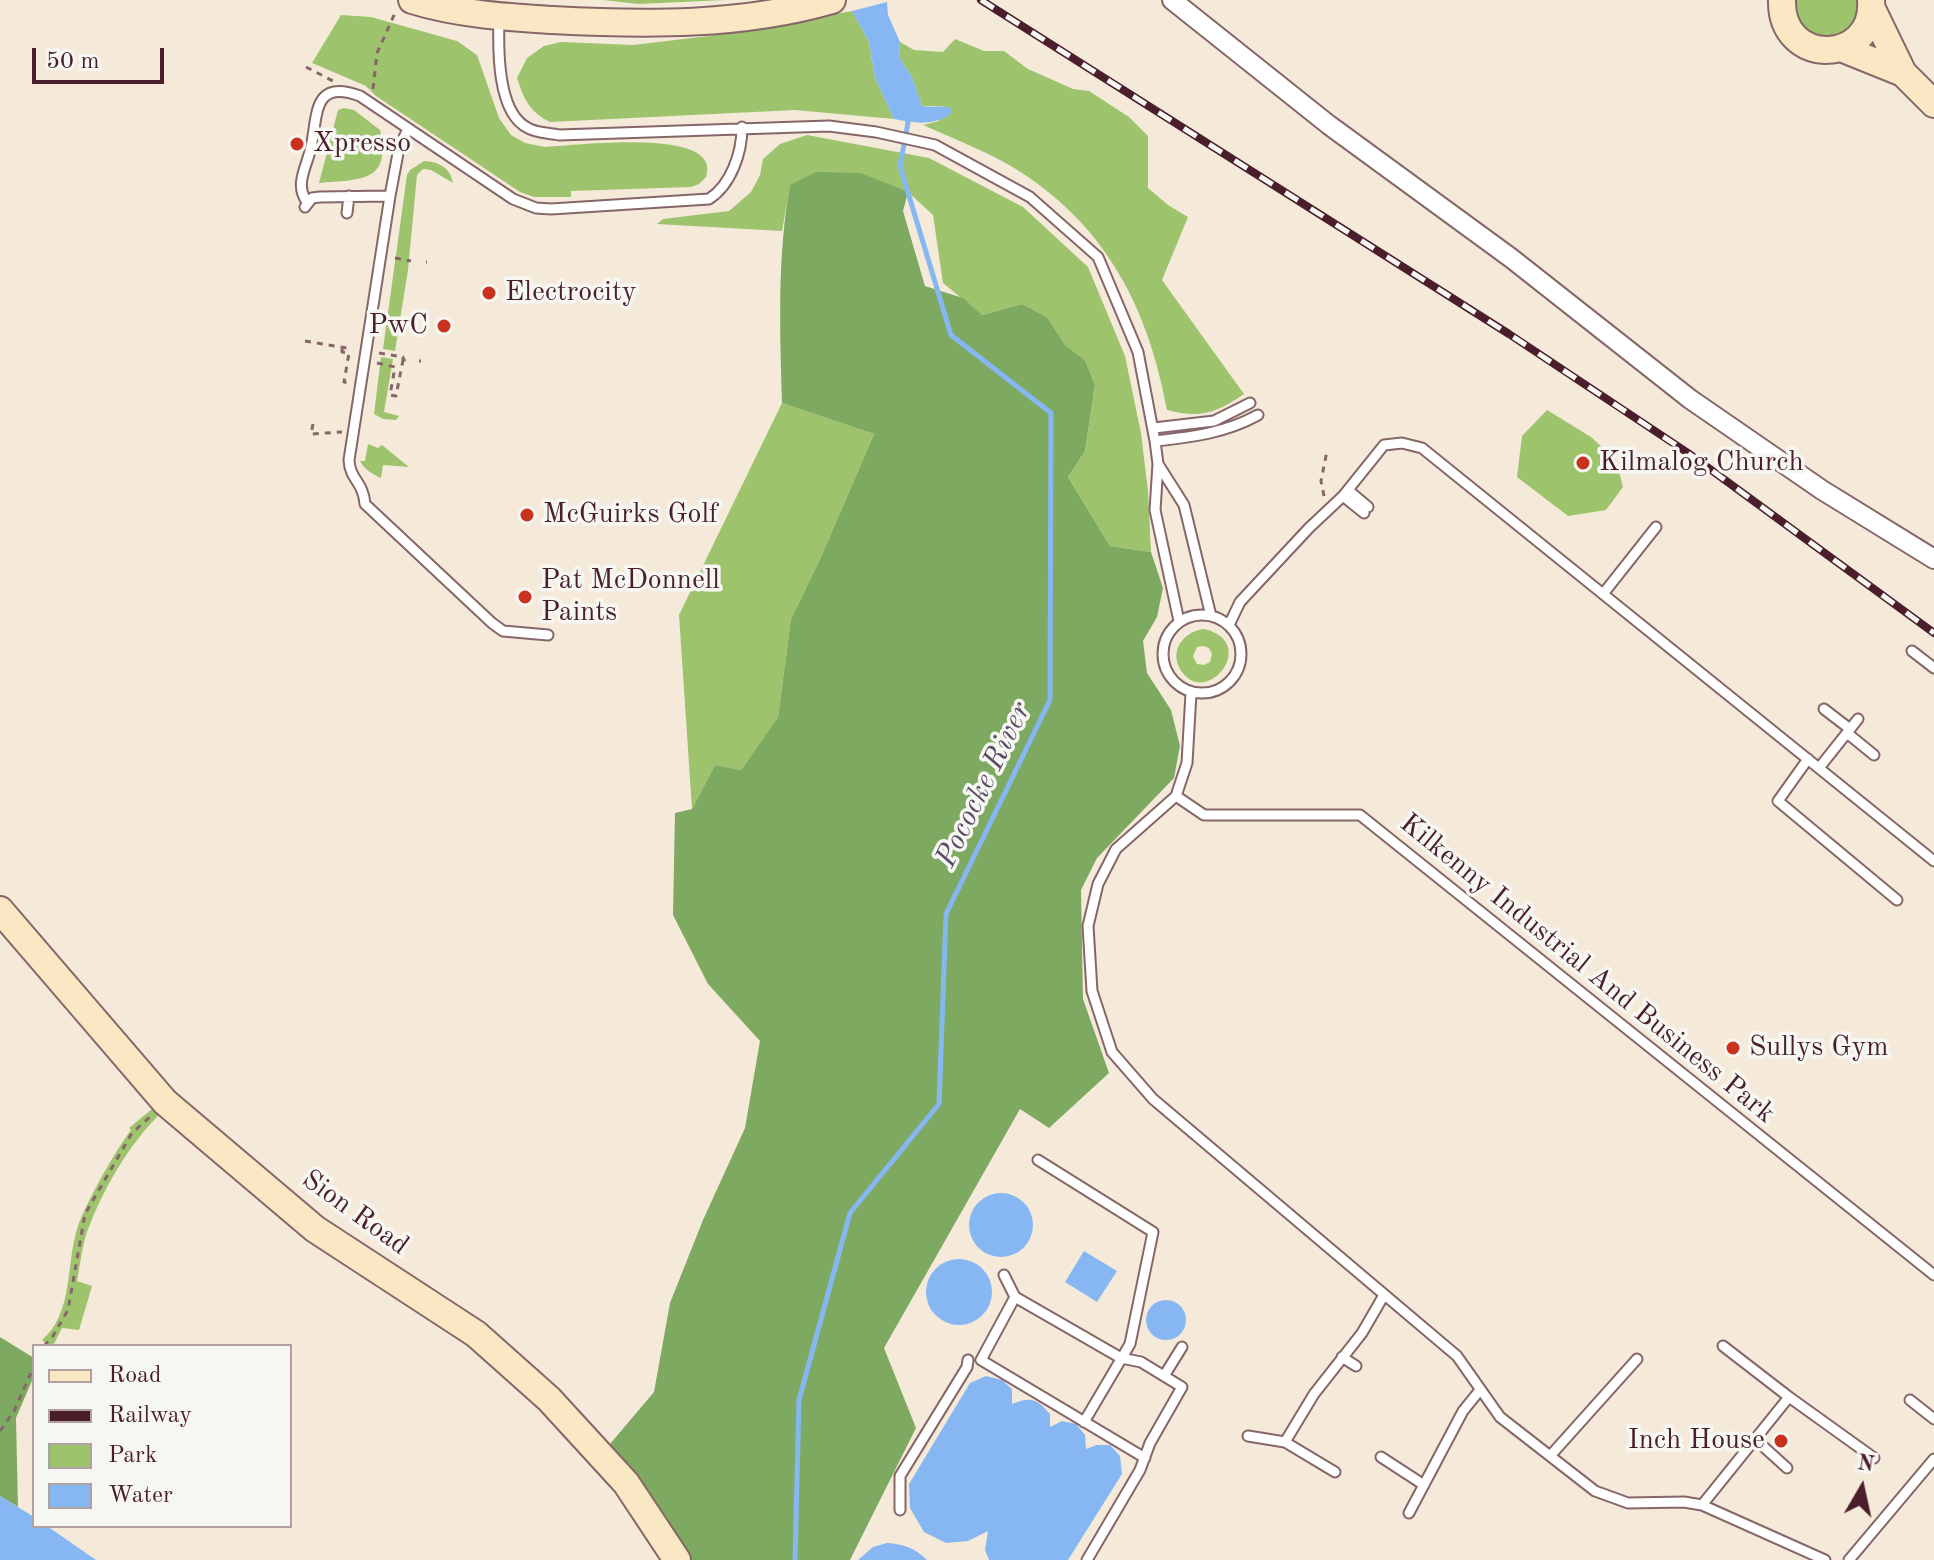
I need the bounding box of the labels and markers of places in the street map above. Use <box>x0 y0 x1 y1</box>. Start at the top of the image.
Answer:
place label: Xpresso <box>313 127 411 161</box>
marker: Xpresso <box>288 135 306 153</box>
place label: Electrocity <box>505 276 637 310</box>
marker: Electrocity <box>480 284 498 302</box>
place label: PwC <box>368 309 428 343</box>
marker: PwC <box>435 317 453 335</box>
place label: Kilmalog Church <box>1599 446 1804 480</box>
marker: Kilmalog Church <box>1574 454 1592 472</box>
place label: McGuirks Golf <box>543 498 718 532</box>
marker: McGuirks Golf <box>518 506 536 524</box>
place label: Pat McDonnell Paints <box>541 564 720 630</box>
marker: Pat McDonnell Paints <box>516 588 534 606</box>
place label: Sullys Gym <box>1749 1031 1888 1065</box>
marker: Sullys Gym <box>1724 1039 1742 1057</box>
place label: Inch House <box>1628 1424 1765 1458</box>
marker: Inch House <box>1772 1432 1790 1450</box>

